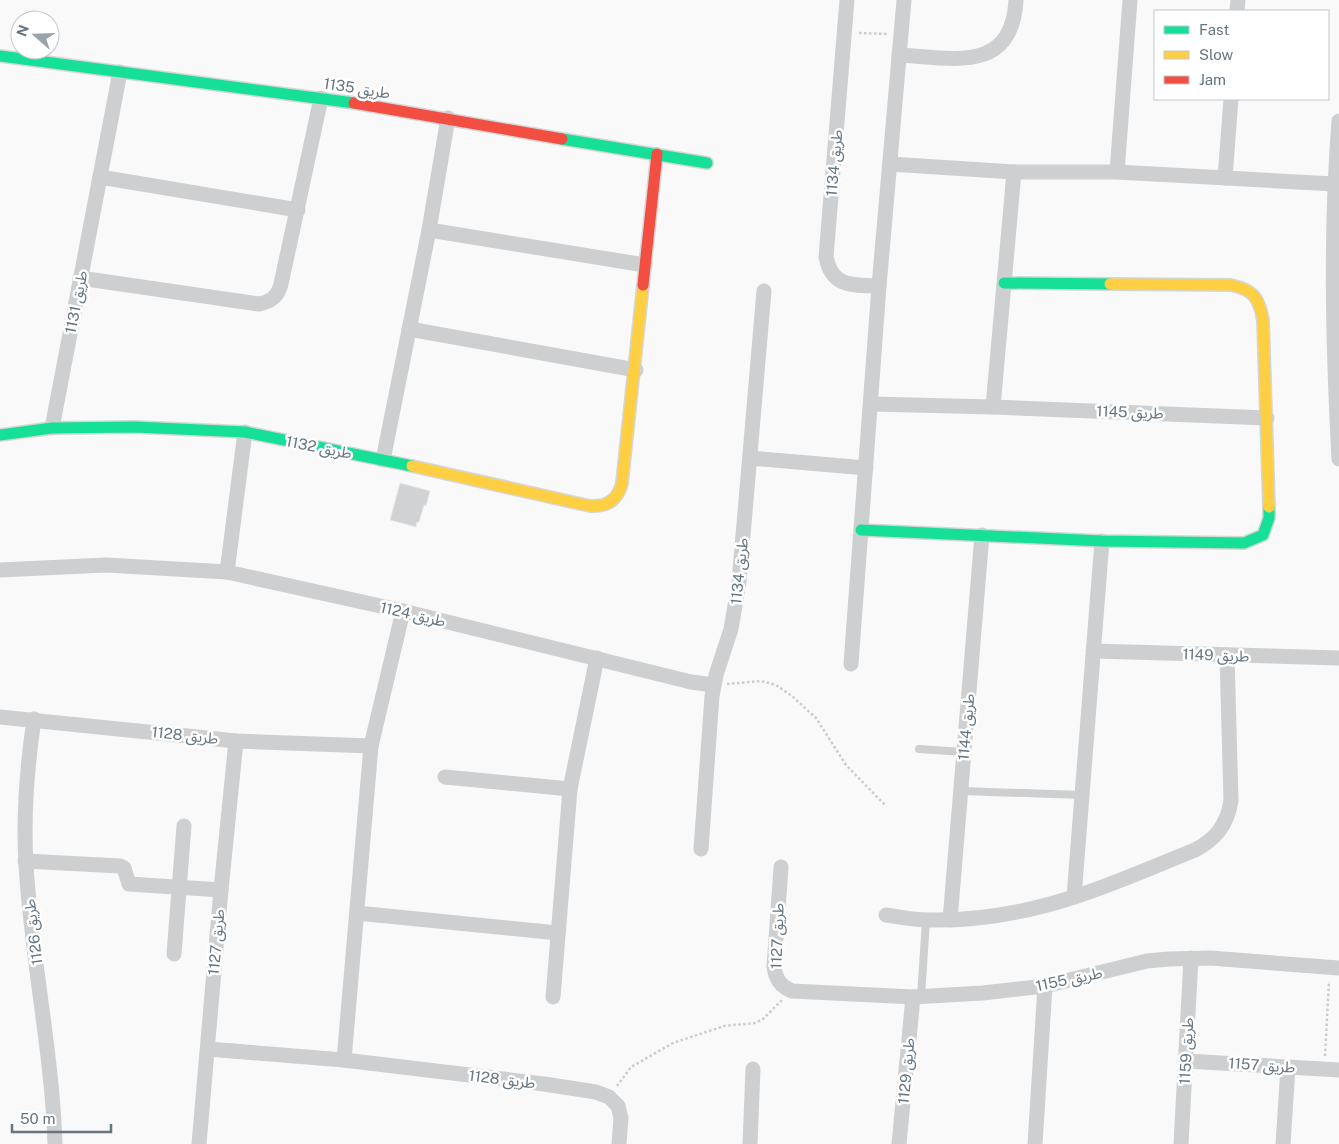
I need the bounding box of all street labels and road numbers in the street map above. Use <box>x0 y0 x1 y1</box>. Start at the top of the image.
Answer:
street label: طريق 1135 <box>322 74 392 104</box>
street label: طريق 1134 <box>823 129 847 197</box>
street label: طريق 1131 <box>62 269 92 335</box>
street label: طريق 1145 <box>1096 402 1164 424</box>
street label: طريق 1132 <box>284 432 353 464</box>
street label: طريق 1134 <box>727 537 753 605</box>
street label: طريق 1124 <box>378 598 447 632</box>
street label: طريق 1149 <box>1182 645 1250 667</box>
street label: طريق 1144 <box>955 693 979 761</box>
street label: طريق 1128 <box>151 723 219 749</box>
street label: طريق 1126 <box>21 898 47 966</box>
street label: طريق 1127 <box>767 903 789 969</box>
street label: طريق 1127 <box>205 908 229 976</box>
street label: طريق 1155 <box>1034 964 1104 996</box>
street label: طريق 1159 <box>1176 1017 1198 1085</box>
street label: طريق 1129 <box>895 1037 919 1105</box>
street label: طريق 1157 <box>1228 1054 1296 1078</box>
street label: طريق 1128 <box>468 1066 536 1093</box>

